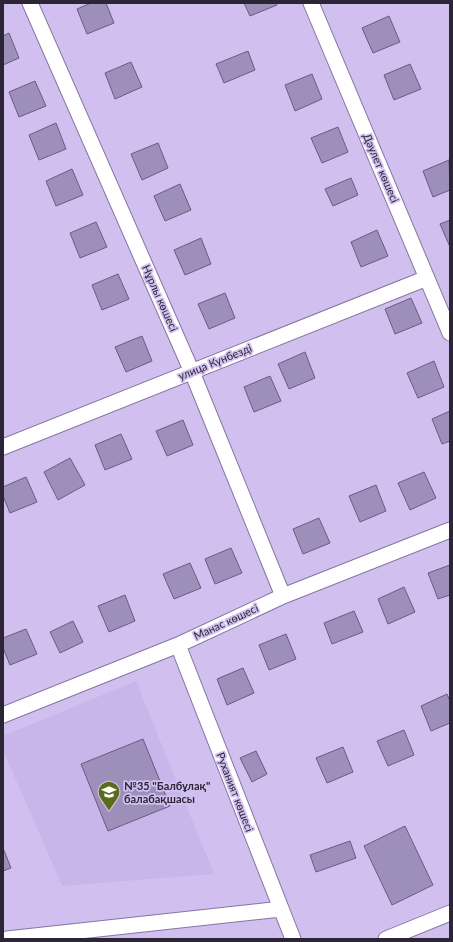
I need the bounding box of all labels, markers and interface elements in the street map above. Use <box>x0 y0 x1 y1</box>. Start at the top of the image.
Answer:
street label: Дәулет көшесі <box>361 131 402 205</box>
street label: Нұрлы көшесі <box>140 262 181 333</box>
street label: улица Күнбезді <box>176 341 254 382</box>
street label: Манас көшесі <box>191 601 260 642</box>
street label: Руханият көшесі <box>214 750 257 834</box>
school or university icon: №35 "Балбұлақ" балабақшасы <box>96 779 122 812</box>
place label: №35 "Балбұлақ" балабақшасы <box>124 779 210 805</box>

